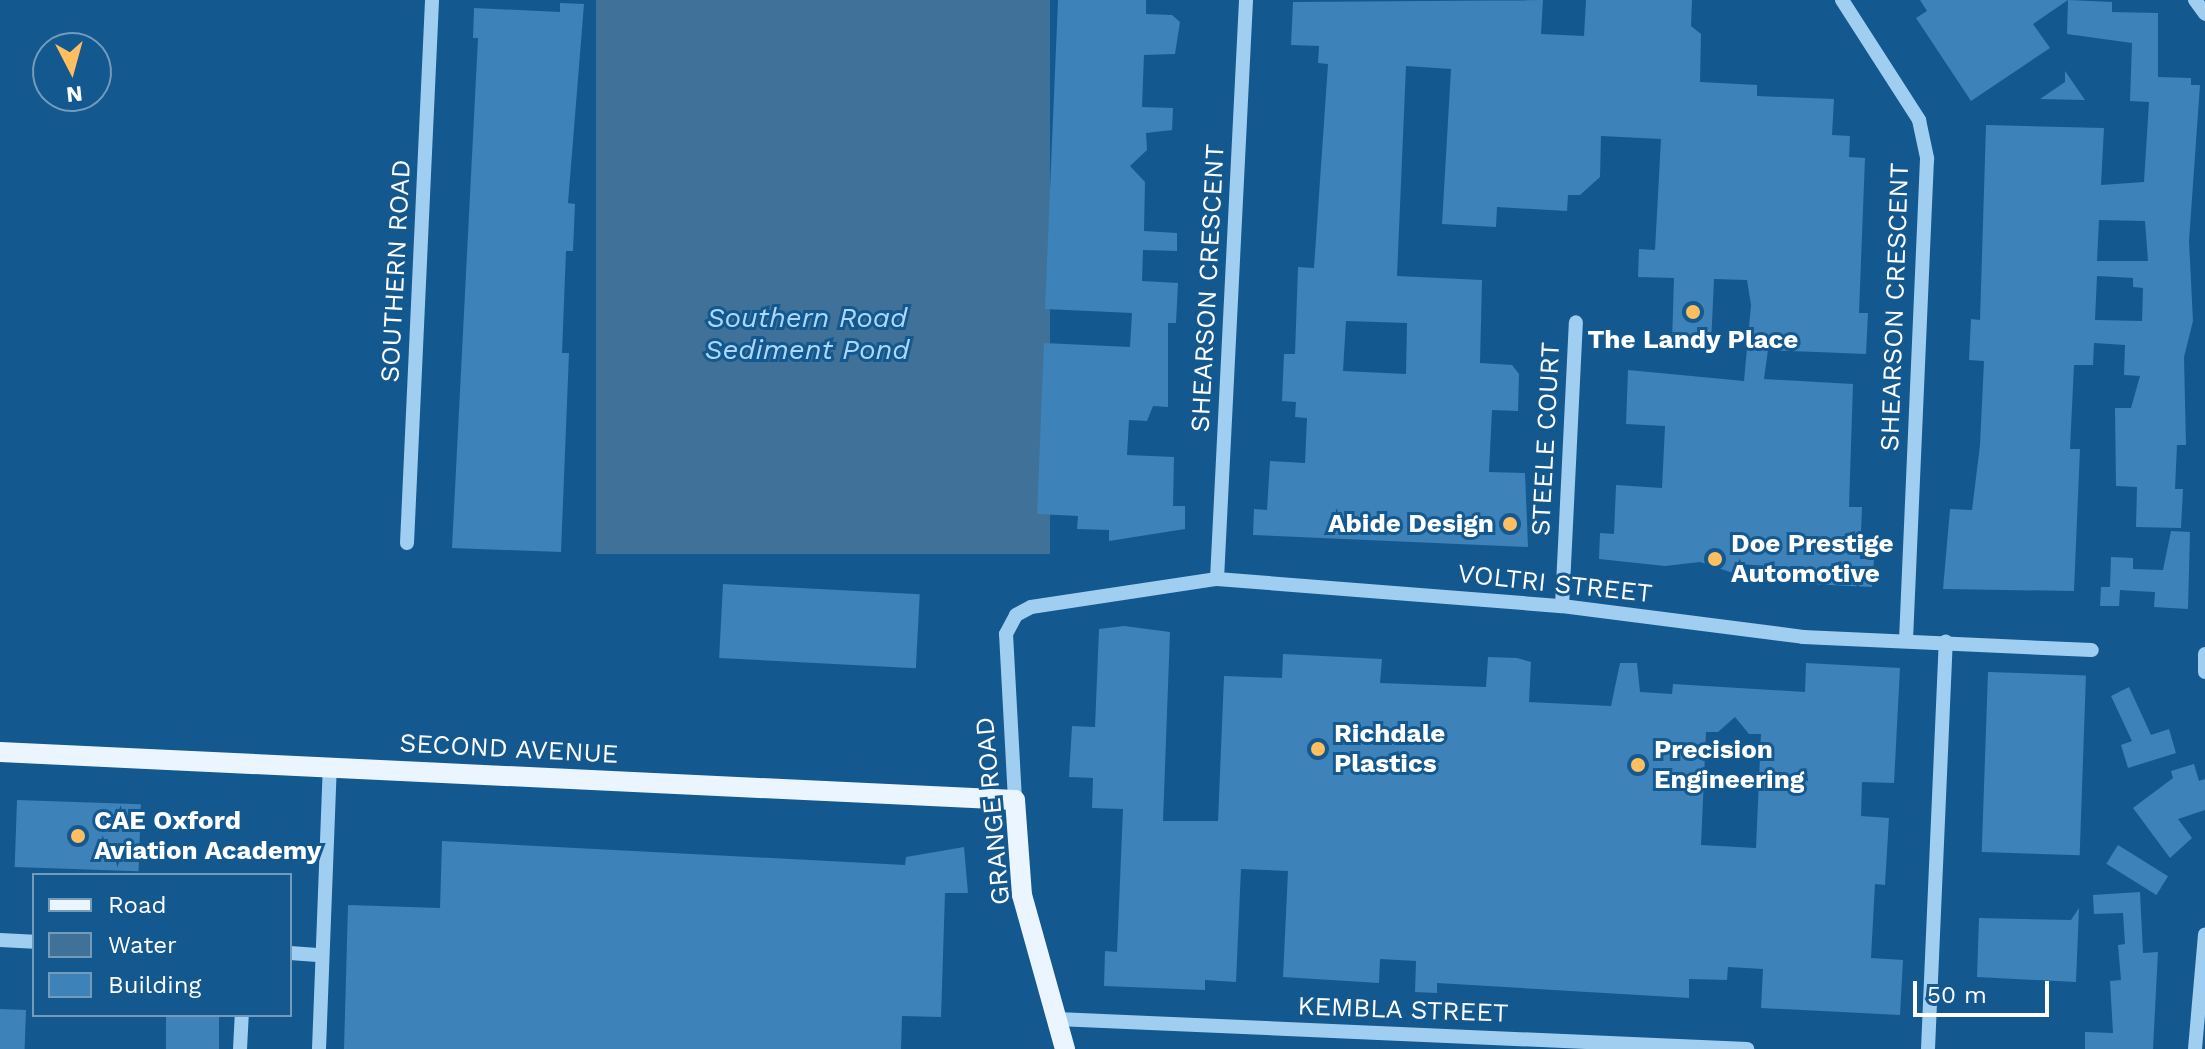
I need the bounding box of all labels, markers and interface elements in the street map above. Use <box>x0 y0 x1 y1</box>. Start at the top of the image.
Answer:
north arrow <box>32 32 112 112</box>
text: N <box>65 81 84 108</box>
street label: SHEARSON CRESCENT <box>1185 143 1231 433</box>
street label: SOUTHERN ROAD <box>375 159 417 383</box>
street label: SHEARSON CRESCENT <box>1874 162 1916 452</box>
water label: Southern Road Sediment Pond <box>705 301 909 367</box>
marker: The Landy Place <box>1684 303 1702 321</box>
place label: The Landy Place <box>1587 324 1799 356</box>
street label: STEELE COURT <box>1525 341 1567 537</box>
place label: Abide Design <box>1328 508 1494 540</box>
marker: Abide Design <box>1501 515 1519 533</box>
place label: Doe Prestige Automotive <box>1731 528 1894 590</box>
marker: Doe Prestige Automotive <box>1706 550 1724 568</box>
street label: VOLTRI STREET <box>1456 558 1654 610</box>
street label: GRANGE ROAD <box>969 716 1017 906</box>
place label: Richdale Plastics <box>1334 718 1445 780</box>
street label: SECOND AVENUE <box>398 728 620 770</box>
place label: Precision Engineering <box>1654 734 1804 796</box>
marker: Richdale Plastics <box>1309 740 1327 758</box>
marker: Precision Engineering <box>1629 756 1647 774</box>
place label: CAE Oxford Aviation Academy <box>94 805 322 866</box>
marker: CAE Oxford Aviation Academy <box>69 827 87 845</box>
legend <box>32 873 292 1017</box>
text: Road <box>108 891 167 919</box>
text: Water <box>108 931 177 959</box>
scale bar <box>1917 965 2053 1015</box>
text: Building <box>108 971 201 999</box>
text: 50 m <box>1927 981 1987 1009</box>
street label: KEMBLA STREET <box>1296 991 1510 1029</box>

